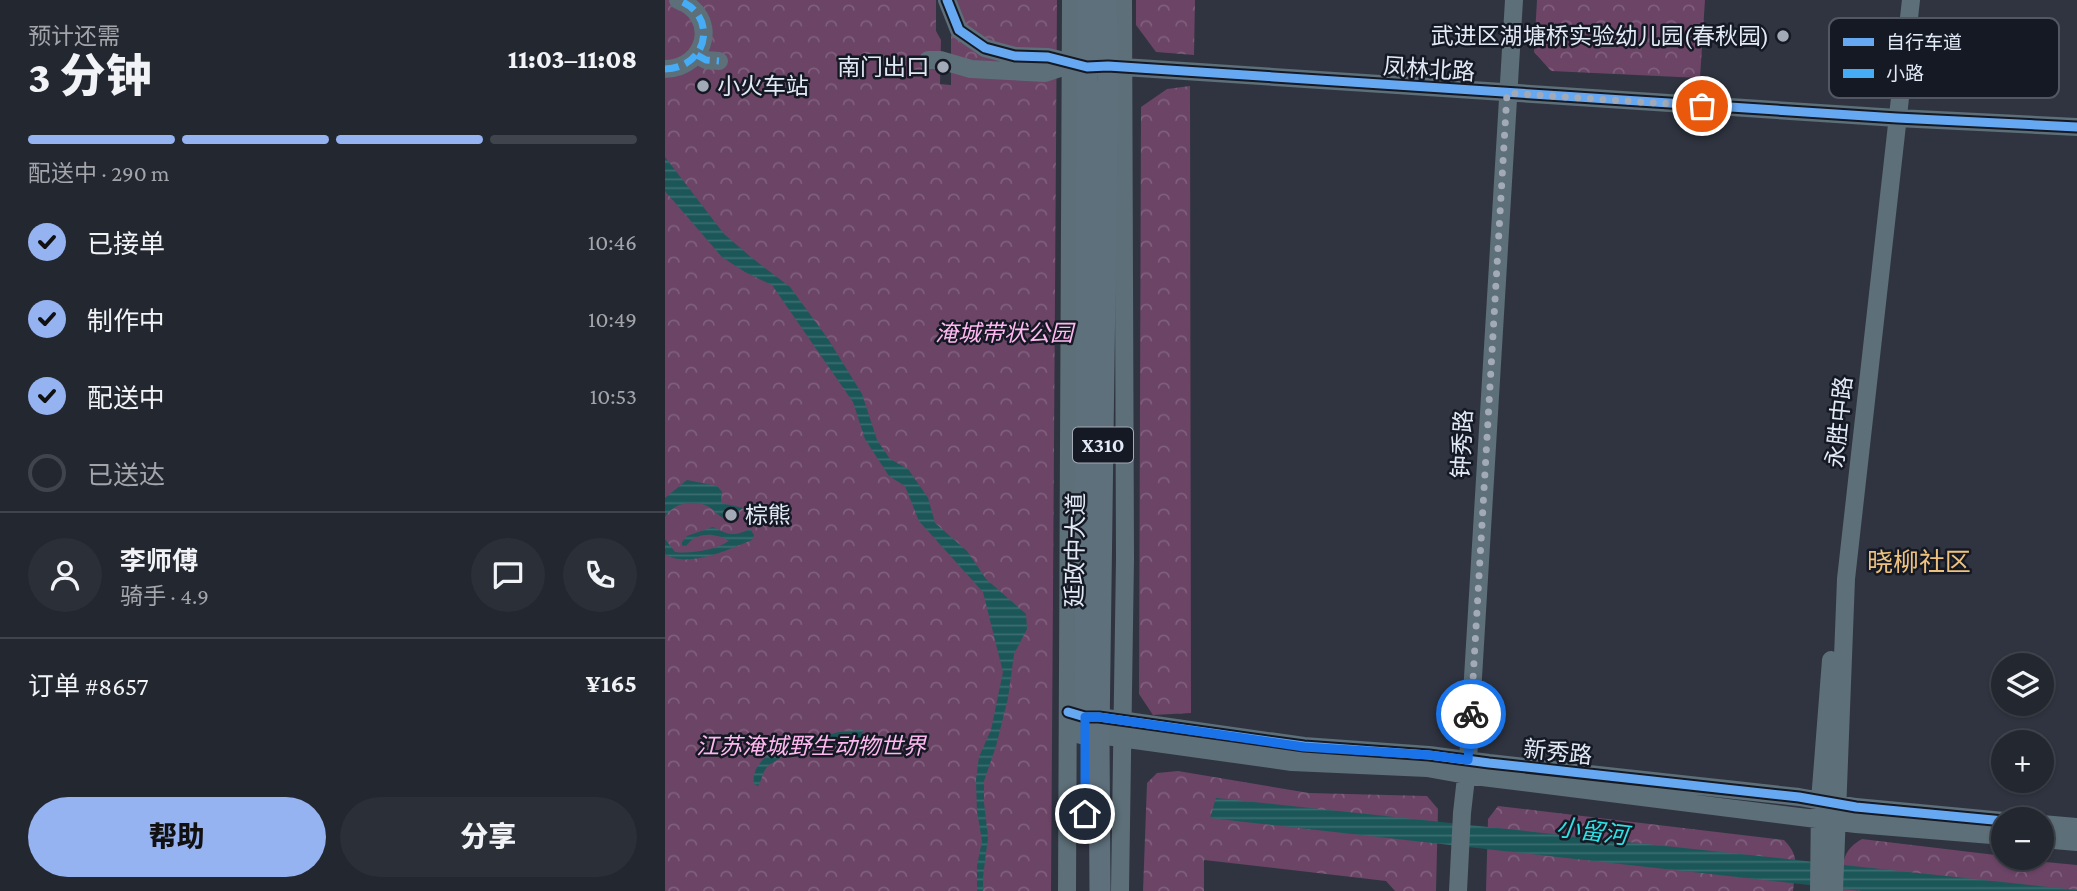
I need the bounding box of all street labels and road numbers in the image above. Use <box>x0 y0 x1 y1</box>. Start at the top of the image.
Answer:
street label: 凤林北路 <box>1382 53 1476 85</box>
street label: 永胜中路 <box>1821 375 1857 469</box>
street label: 钟秀路 <box>1447 409 1477 479</box>
road number: X310 <box>1073 428 1133 462</box>
street label: 延政中大道 <box>1061 492 1089 608</box>
street label: 新秀路 <box>1522 735 1594 769</box>

